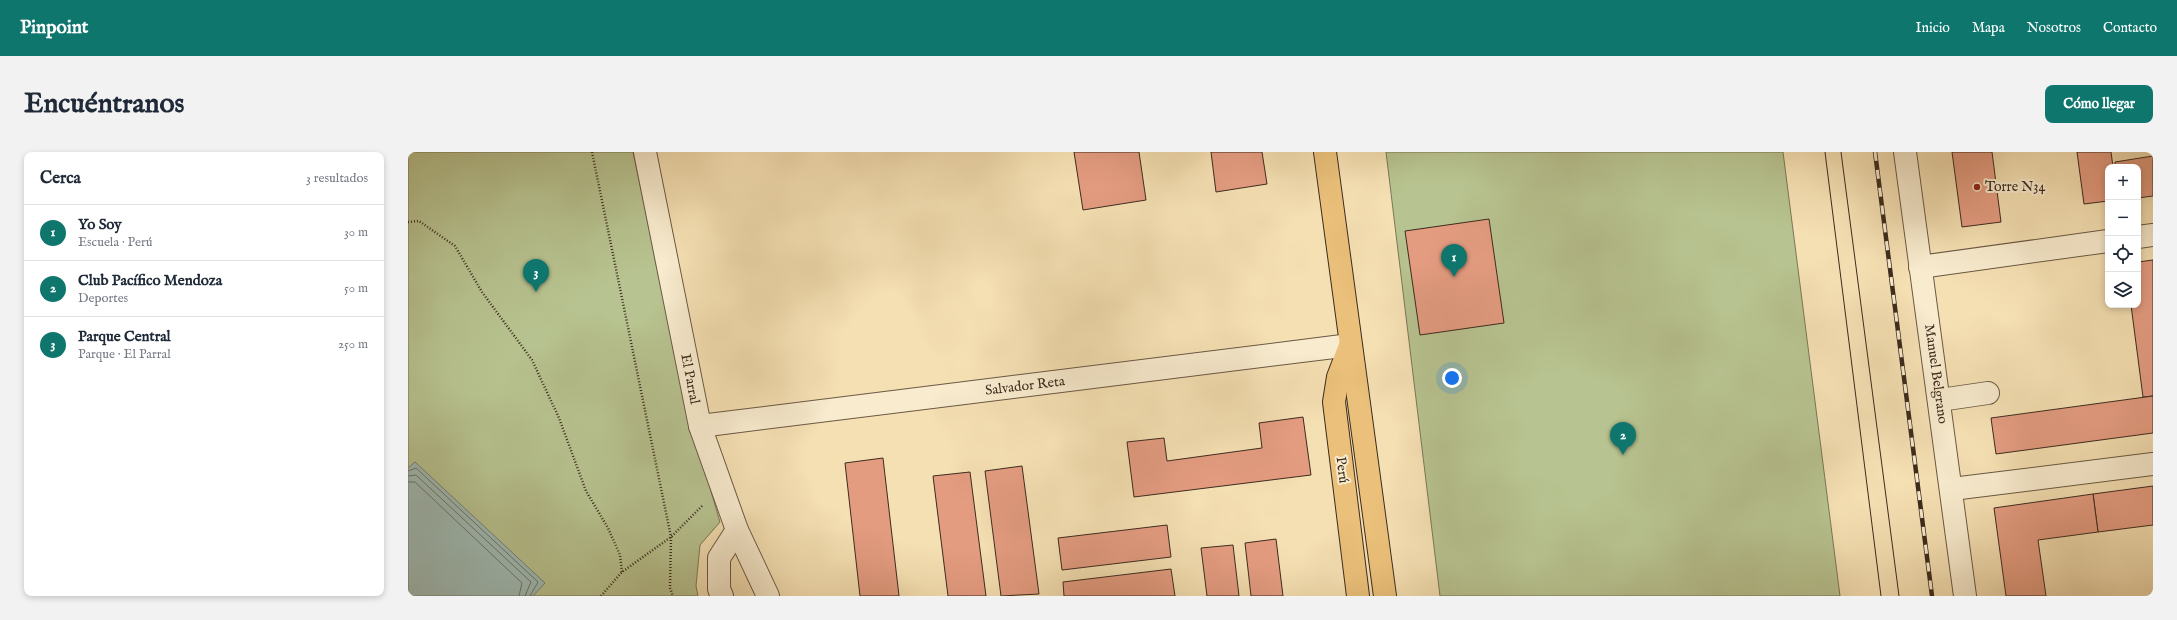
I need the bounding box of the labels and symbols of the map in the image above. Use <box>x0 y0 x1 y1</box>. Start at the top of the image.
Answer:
place label: Torre N34 <box>1985 178 2046 196</box>
marker: Torre N34 <box>1972 182 1982 192</box>
pin: 1 <box>1441 244 1467 277</box>
pin: 3 <box>523 259 549 292</box>
street label: Manuel Belgrano <box>1920 323 1952 425</box>
street label: El Parral <box>676 352 704 406</box>
your location <box>1442 368 1462 388</box>
street label: Salvador Reta <box>984 372 1067 400</box>
pin: 2 <box>1610 422 1636 455</box>
street label: Perú <box>1331 456 1353 484</box>

